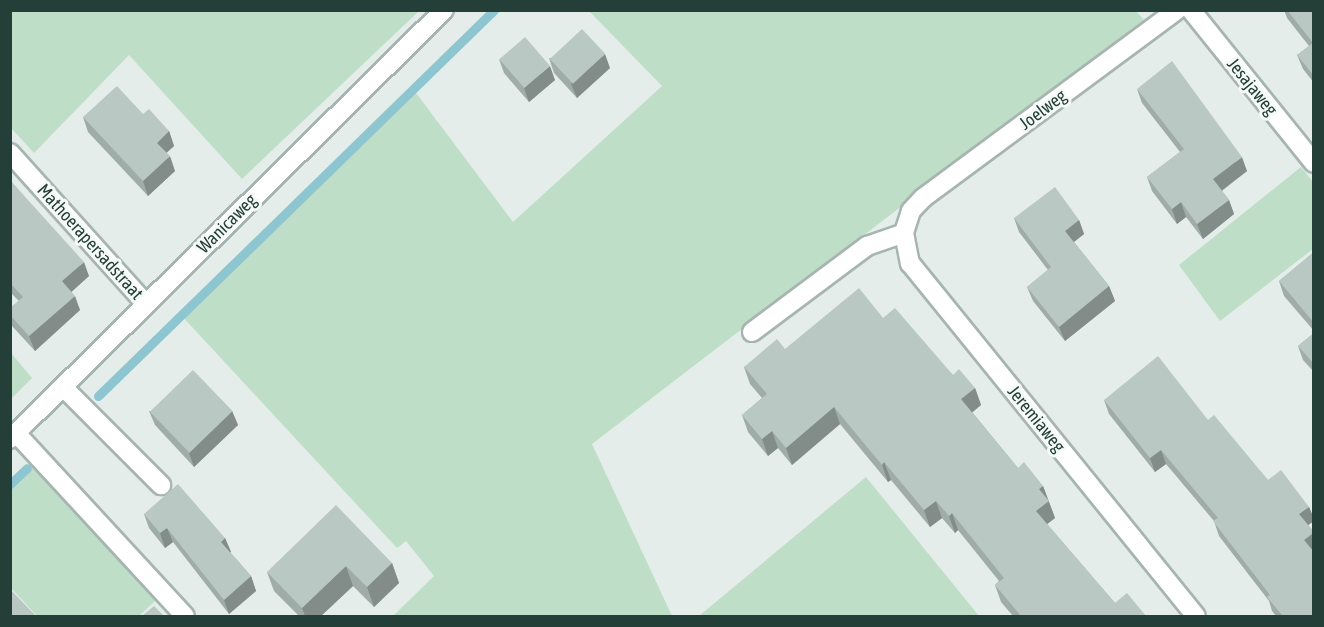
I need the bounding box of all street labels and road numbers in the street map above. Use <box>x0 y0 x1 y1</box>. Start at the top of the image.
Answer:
street label: Jesajaweg <box>1222 54 1282 120</box>
street label: Joelweg <box>1015 85 1071 135</box>
street label: Mathoerapersadstraat <box>32 180 148 304</box>
street label: Wanicaweg <box>193 190 261 258</box>
street label: Jeremiaweg <box>1003 381 1069 457</box>

